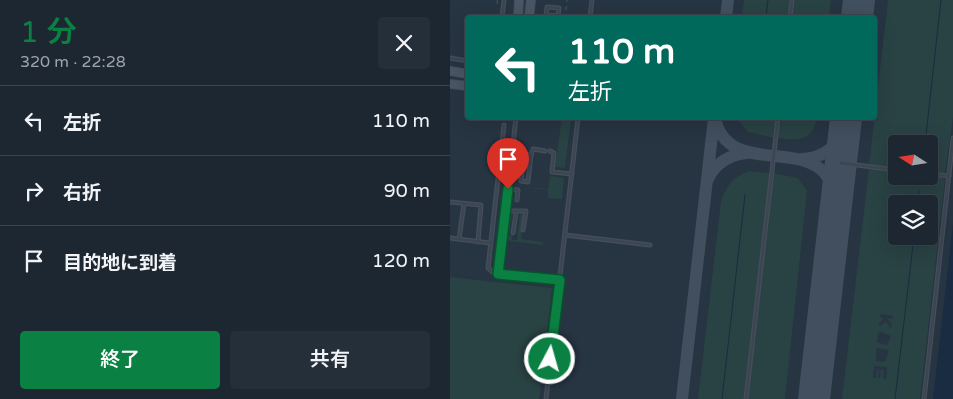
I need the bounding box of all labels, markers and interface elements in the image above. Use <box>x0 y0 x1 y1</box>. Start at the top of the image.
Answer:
text: 1 分 <box>20 14 77 51</box>
button: close <box>378 17 430 69</box>
text: 110 m <box>568 31 675 73</box>
icon: left <box>485 35 550 100</box>
text: 320 m · 22:28 <box>20 52 126 72</box>
text: 左折 <box>568 79 612 105</box>
icon: left <box>20 107 48 135</box>
text: 110 m <box>372 110 430 132</box>
text: 左折 <box>63 112 101 134</box>
north arrow <box>888 135 938 185</box>
map controls <box>888 135 938 245</box>
pin <box>487 138 529 189</box>
icon: arrive <box>494 145 522 173</box>
icon: right <box>20 177 48 205</box>
text: 90 m <box>384 180 430 202</box>
text: 右折 <box>63 182 101 204</box>
button: layers <box>888 195 938 245</box>
icon: arrive <box>20 247 48 275</box>
text: 120 m <box>372 250 430 272</box>
text: 目的地に到着 <box>63 252 177 274</box>
button: 終了 <box>20 331 220 389</box>
button: 共有 <box>230 331 430 389</box>
position arrow <box>523 332 575 384</box>

